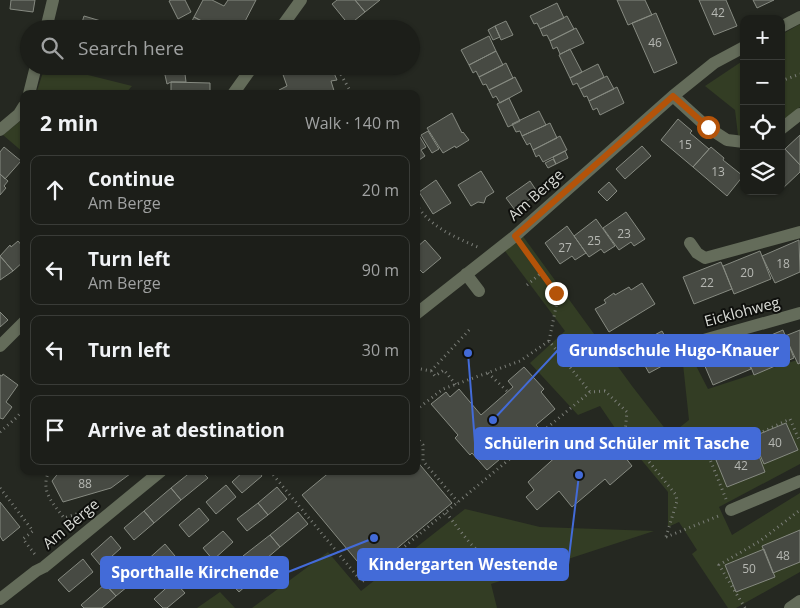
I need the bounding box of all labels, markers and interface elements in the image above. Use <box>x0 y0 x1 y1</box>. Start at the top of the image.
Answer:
house number: 42 <box>711 4 725 21</box>
map controls <box>740 15 785 195</box>
button: + <box>740 15 785 60</box>
search box <box>20 20 420 75</box>
icon: search <box>38 34 66 62</box>
house number: 46 <box>648 34 662 51</box>
text: Search here <box>78 35 184 61</box>
button: − <box>740 60 785 105</box>
button: locate <box>740 105 785 150</box>
text: 2 min <box>40 109 98 137</box>
text: Walk · 140 m <box>305 112 400 134</box>
route start <box>697 116 720 139</box>
house number: 15 <box>678 136 692 153</box>
button: layers <box>740 150 785 195</box>
house number: 13 <box>711 163 725 180</box>
street label: Am Berge <box>503 164 567 224</box>
text: Continue <box>88 166 175 192</box>
icon: ahead <box>41 176 69 204</box>
text: 20 m <box>362 179 399 201</box>
text: Am Berge <box>88 192 161 214</box>
house number: 23 <box>617 225 631 242</box>
house number: 25 <box>587 232 601 249</box>
house number: 27 <box>558 239 572 256</box>
text: Turn left <box>88 246 170 272</box>
house number: 18 <box>776 255 790 272</box>
icon: left <box>41 256 69 284</box>
text: 90 m <box>362 259 399 281</box>
house number: 20 <box>740 264 754 281</box>
text: Am Berge <box>88 272 161 294</box>
house number: 22 <box>700 274 714 291</box>
route end <box>545 282 568 305</box>
street label: Eicklohweg <box>702 291 782 331</box>
callout: Grundschule Hugo-Knauer <box>558 335 789 366</box>
icon: left <box>41 336 69 364</box>
text: Turn left <box>88 337 170 363</box>
text: 30 m <box>362 339 399 361</box>
text: Grundschule Hugo-Knauer <box>569 339 779 361</box>
icon: arrive <box>41 416 69 444</box>
text: Arrive at destination <box>88 417 285 443</box>
callout: Schülerin und Schüler mit Tasche <box>475 428 760 459</box>
text: Schülerin und Schüler mit Tasche <box>484 432 750 454</box>
house number: 40 <box>768 434 782 451</box>
house number: 42 <box>734 457 748 474</box>
house number: 88 <box>78 475 92 492</box>
street label: Am Berge <box>38 494 103 553</box>
house number: 48 <box>776 547 790 564</box>
callout: Kindergarten Westende <box>358 549 568 580</box>
text: Kindergarten Westende <box>368 553 558 575</box>
callout: Sporthalle Kirchende <box>101 557 288 588</box>
house number: 50 <box>742 560 756 577</box>
text: Sporthalle Kirchende <box>111 561 279 583</box>

